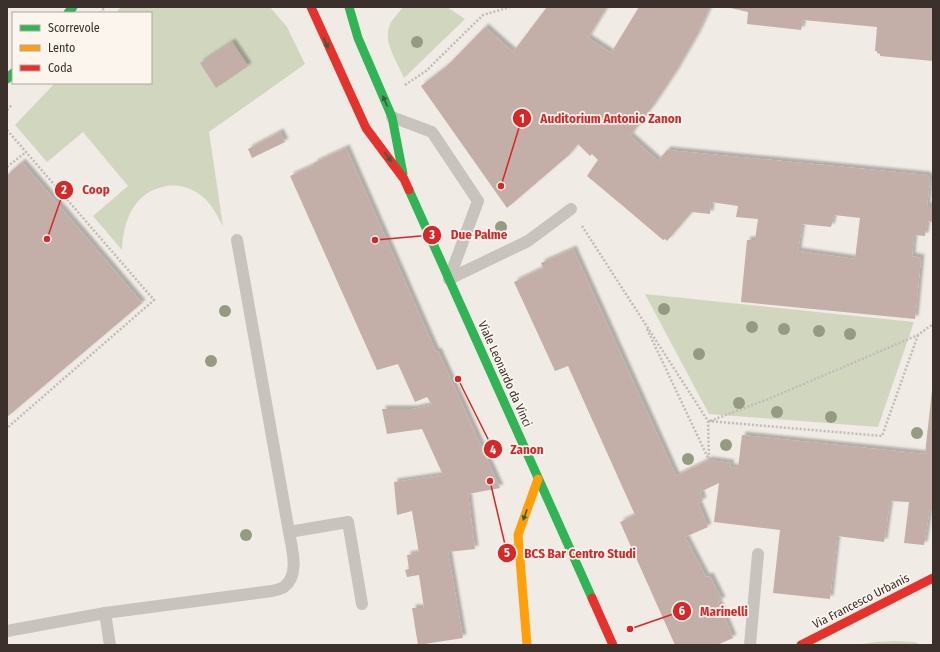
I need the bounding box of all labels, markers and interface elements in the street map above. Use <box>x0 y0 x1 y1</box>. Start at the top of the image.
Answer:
legend <box>12 12 152 84</box>
text: Scorrevole <box>48 21 100 35</box>
one-way arrow <box>324 37 330 49</box>
text: Lento <box>48 41 75 55</box>
text: Coda <box>48 61 73 75</box>
one-way arrow <box>382 95 388 106</box>
callout: Auditorium Antonio Zanon <box>512 106 690 131</box>
text: Auditorium Antonio Zanon <box>539 111 682 126</box>
text: 1 <box>519 112 525 126</box>
one-way arrow <box>383 152 391 162</box>
callout: Coop <box>54 177 117 202</box>
text: Coop <box>82 182 110 197</box>
text: 2 <box>60 183 67 197</box>
callout: Due Palme <box>422 222 515 247</box>
text: Due Palme <box>451 227 508 242</box>
text: 3 <box>428 228 435 242</box>
street label: Viale Leonardo da Vinci <box>475 319 535 429</box>
callout: Zanon <box>483 437 552 462</box>
text: Zanon <box>510 442 544 457</box>
text: 4 <box>490 443 496 457</box>
one-way arrow <box>522 510 528 522</box>
callout: BCS Bar Centro Studi <box>497 541 644 566</box>
text: 5 <box>504 546 510 560</box>
text: BCS Bar Centro Studi <box>524 546 636 561</box>
street label: Via Francesco Urbanis <box>810 571 912 631</box>
callout: Marinelli <box>672 599 755 624</box>
text: 6 <box>679 604 685 618</box>
text: Marinelli <box>700 604 748 619</box>

